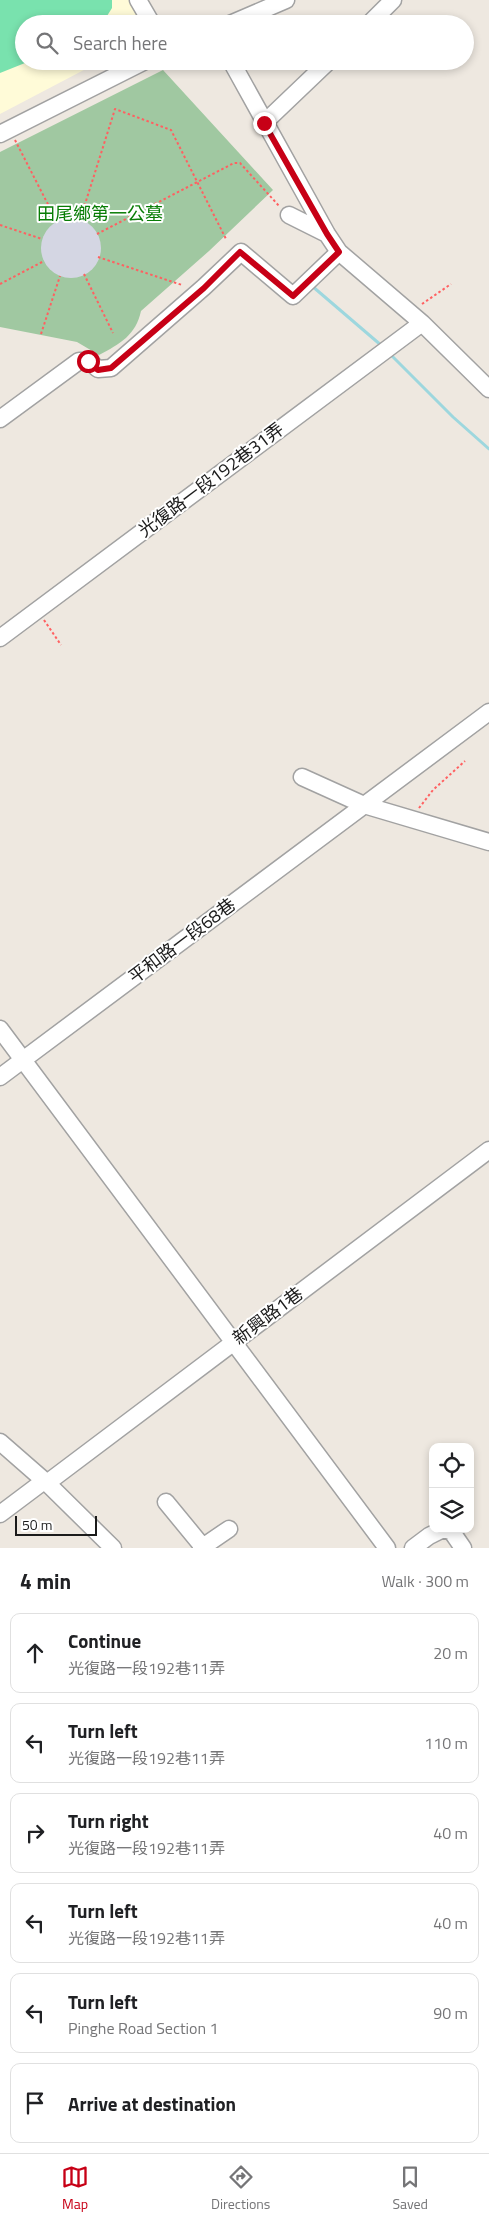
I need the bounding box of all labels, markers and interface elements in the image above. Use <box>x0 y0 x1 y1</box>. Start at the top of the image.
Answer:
search box <box>15 15 474 70</box>
text: Search here <box>73 28 167 57</box>
icon: search <box>33 29 61 57</box>
route end <box>253 112 276 135</box>
park label: 田尾鄉第一公墓 <box>37 200 163 227</box>
route start <box>77 350 100 373</box>
street label: 光復路一段192巷31弄 <box>132 416 289 543</box>
street label: 平和路一段68巷 <box>122 891 241 990</box>
street label: 新興路1巷 <box>227 1280 309 1351</box>
map controls <box>429 1443 474 1533</box>
button: locate <box>429 1443 474 1488</box>
button: layers <box>429 1488 474 1533</box>
scale bar <box>15 1513 98 1536</box>
text: 50 m <box>22 1514 52 1535</box>
text: 4 min <box>20 1565 71 1597</box>
text: Walk · 300 m <box>381 1569 469 1593</box>
text: Continue <box>68 1626 141 1655</box>
icon: ahead <box>21 1639 49 1667</box>
text: 20 m <box>433 1641 468 1665</box>
text: 光復路一段192巷11弄 <box>68 1656 225 1680</box>
text: Turn left <box>68 1716 138 1745</box>
icon: left <box>21 1729 49 1757</box>
text: 110 m <box>424 1731 468 1755</box>
text: 光復路一段192巷11弄 <box>68 1746 225 1770</box>
text: Turn right <box>68 1806 149 1835</box>
icon: right <box>21 1819 49 1847</box>
text: 40 m <box>433 1821 468 1845</box>
text: 光復路一段192巷11弄 <box>68 1836 225 1860</box>
text: Turn left <box>68 1896 138 1925</box>
icon: left <box>21 1909 49 1937</box>
text: 40 m <box>433 1911 468 1935</box>
text: 光復路一段192巷11弄 <box>68 1926 225 1950</box>
text: Turn left <box>68 1987 138 2016</box>
icon: left <box>21 1999 49 2027</box>
text: 90 m <box>433 2001 468 2025</box>
text: Pinghe Road Section 1 <box>68 2016 219 2040</box>
icon: arrive <box>21 2089 49 2117</box>
text: Arrive at destination <box>68 2089 236 2118</box>
tab: Map <box>61 2163 89 2214</box>
tab: Directions <box>211 2163 270 2214</box>
tab: Saved <box>392 2163 428 2214</box>

